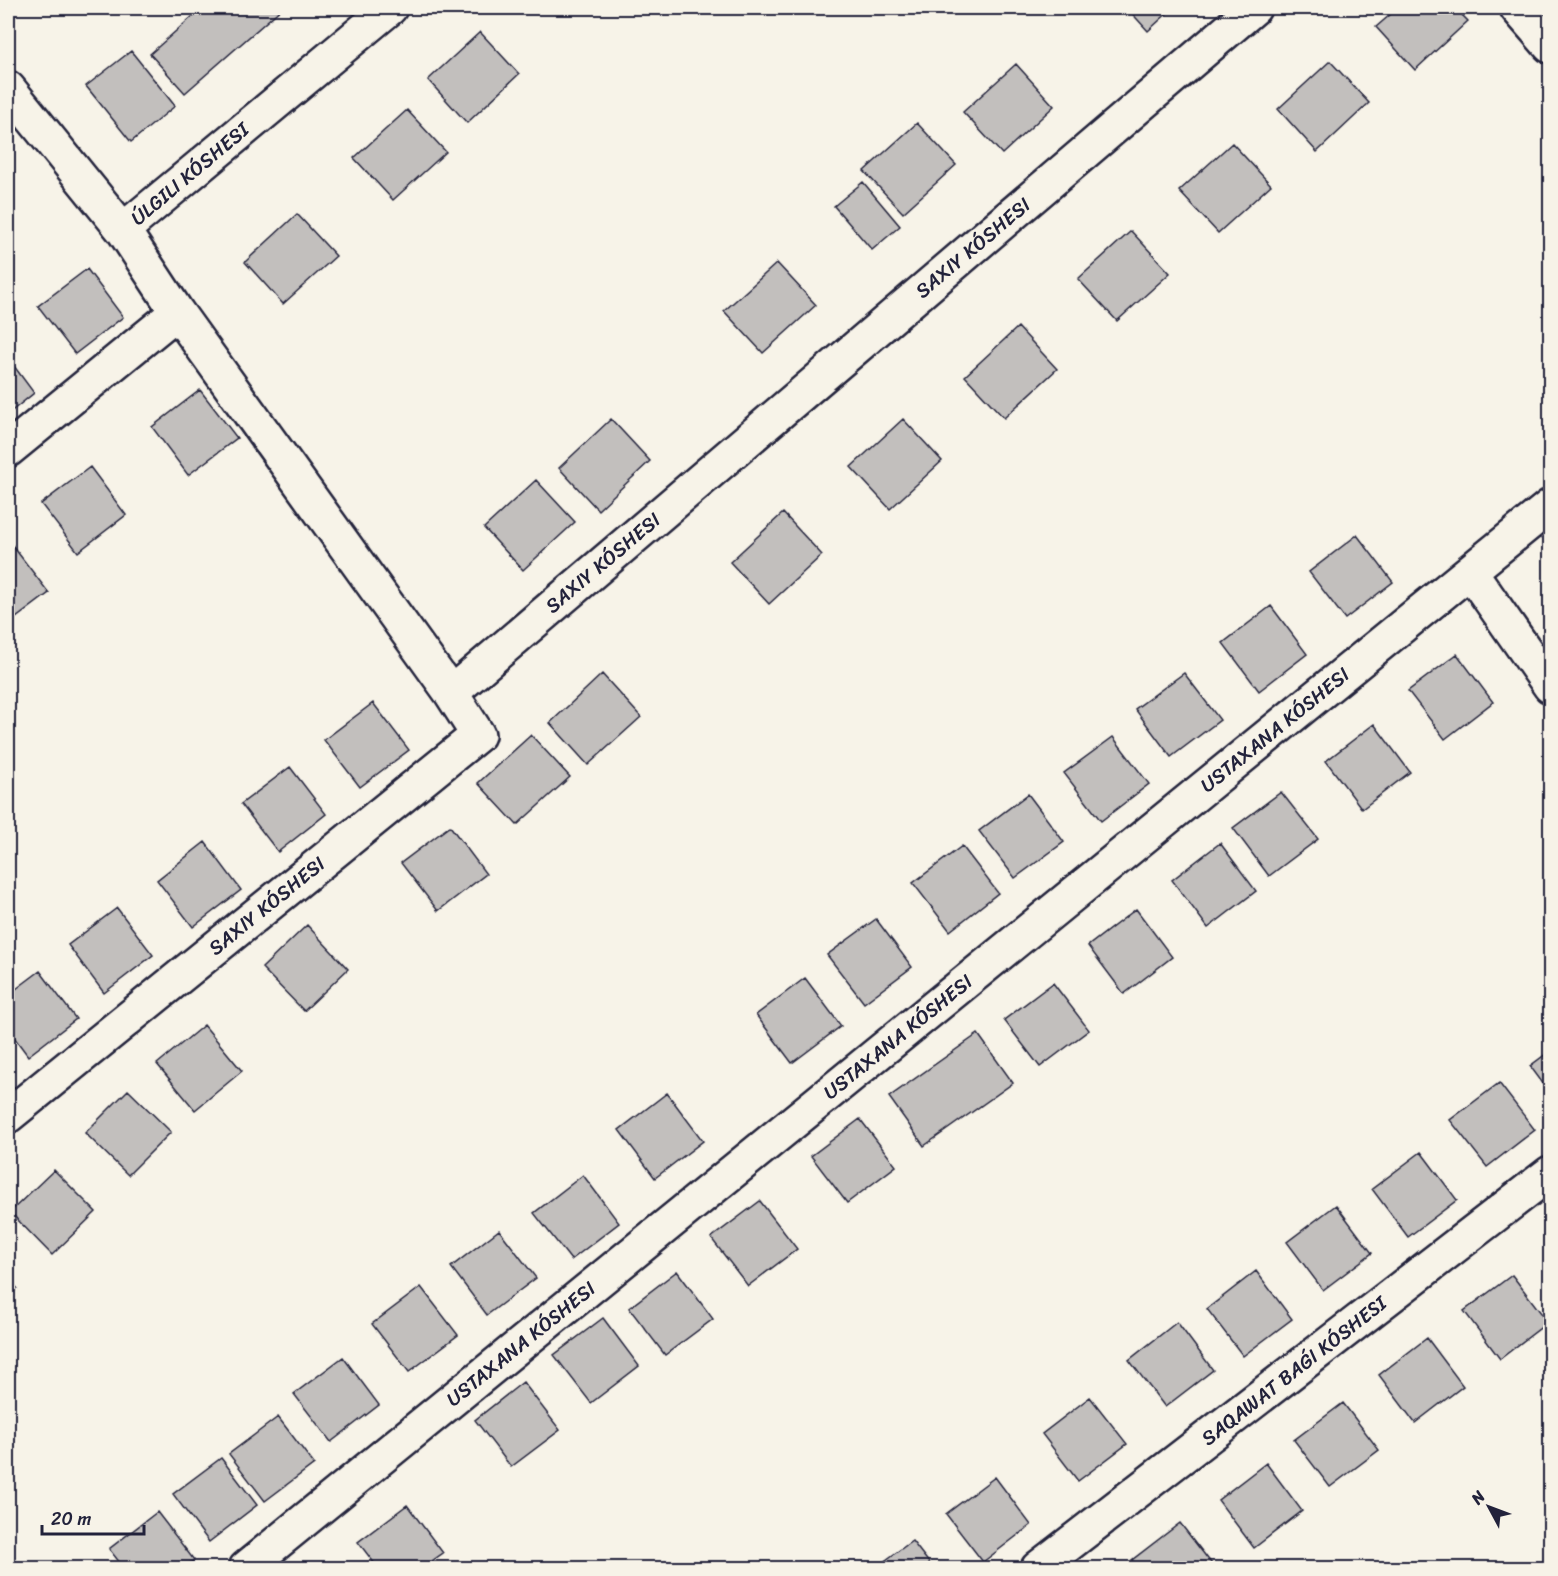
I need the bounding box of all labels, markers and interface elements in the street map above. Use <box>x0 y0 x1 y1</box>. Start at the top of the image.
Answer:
street label: ÚLGILI KÓSHESI <box>122 113 258 235</box>
street label: SAXIY KÓSHESI <box>907 189 1039 307</box>
street label: SAXIY KÓSHESI <box>537 504 669 622</box>
street label: USTAXANA KÓSHESI <box>1192 658 1358 802</box>
street label: SAXIY KÓSHESI <box>200 847 334 965</box>
street label: USTAXANA KÓSHESI <box>815 965 981 1109</box>
street label: USTAXANA KÓSHESI <box>438 1272 604 1416</box>
street label: SAQAWAT BAǴI KÓSHESI <box>1193 1286 1396 1455</box>
north arrow <box>1459 1477 1519 1537</box>
text: N <box>1463 1483 1493 1512</box>
scale bar <box>42 1498 144 1536</box>
text: 20 m <box>51 1503 91 1535</box>

